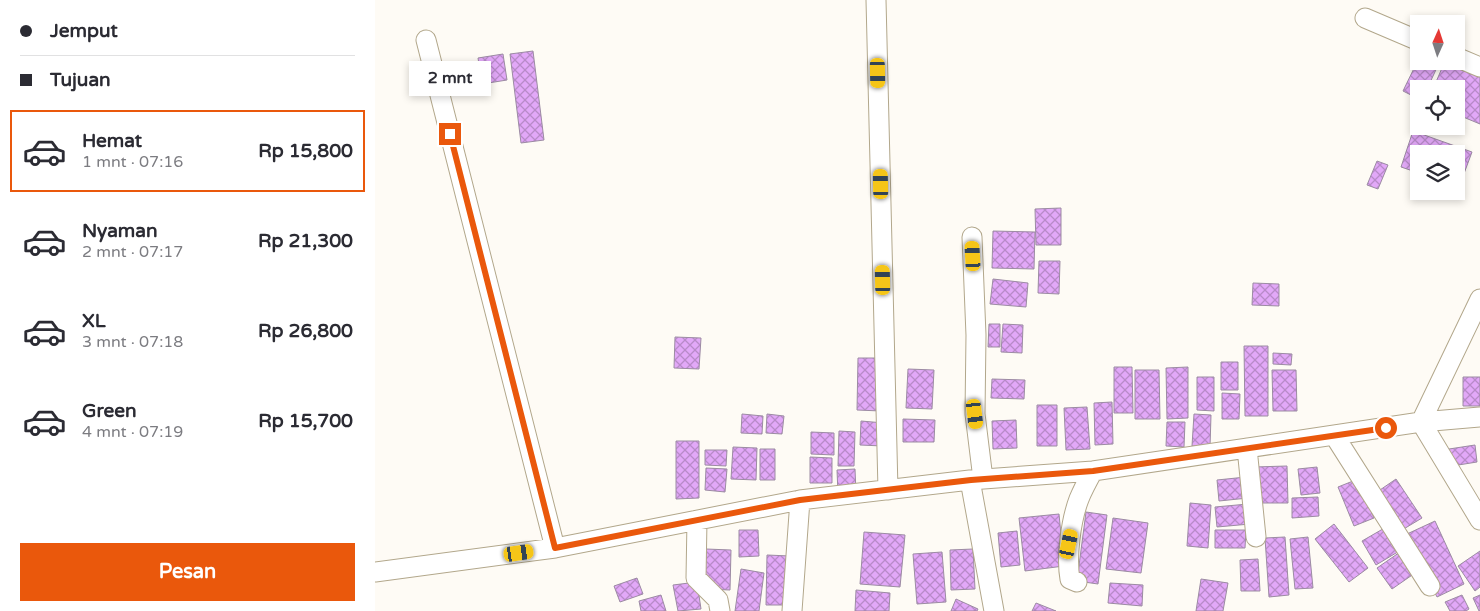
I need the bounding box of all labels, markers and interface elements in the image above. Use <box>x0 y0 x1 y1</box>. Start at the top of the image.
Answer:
north arrow <box>1410 15 1465 70</box>
map controls <box>1410 15 1465 200</box>
text: Jemput <box>50 20 118 42</box>
car <box>870 58 885 88</box>
callout: 2 mnt <box>409 62 491 96</box>
text: 2 mnt <box>428 68 472 88</box>
text: Tujuan <box>50 69 111 91</box>
button: locate <box>1410 80 1465 135</box>
route end <box>439 123 461 145</box>
icon: car <box>22 129 67 174</box>
text: Hemat <box>82 130 142 152</box>
text: Rp 15,800 <box>258 140 353 162</box>
button: layers <box>1410 145 1465 200</box>
text: 1 mnt · 07:16 <box>82 152 183 172</box>
car <box>873 169 888 199</box>
icon: car <box>22 219 67 264</box>
text: Nyaman <box>82 220 158 242</box>
text: Rp 21,300 <box>258 230 353 252</box>
car <box>964 241 981 271</box>
text: 2 mnt · 07:17 <box>82 242 183 262</box>
car <box>875 265 890 295</box>
icon: car <box>22 309 67 354</box>
text: XL <box>82 310 106 332</box>
text: Rp 26,800 <box>258 320 353 342</box>
text: 3 mnt · 07:18 <box>82 332 183 352</box>
car <box>965 398 984 430</box>
icon: car <box>22 399 67 444</box>
text: Green <box>82 400 136 422</box>
text: Rp 15,700 <box>258 410 353 432</box>
route start <box>1375 417 1397 439</box>
text: 4 mnt · 07:19 <box>82 422 183 442</box>
car <box>1058 528 1079 560</box>
button: Pesan <box>20 543 355 601</box>
car <box>503 543 534 563</box>

